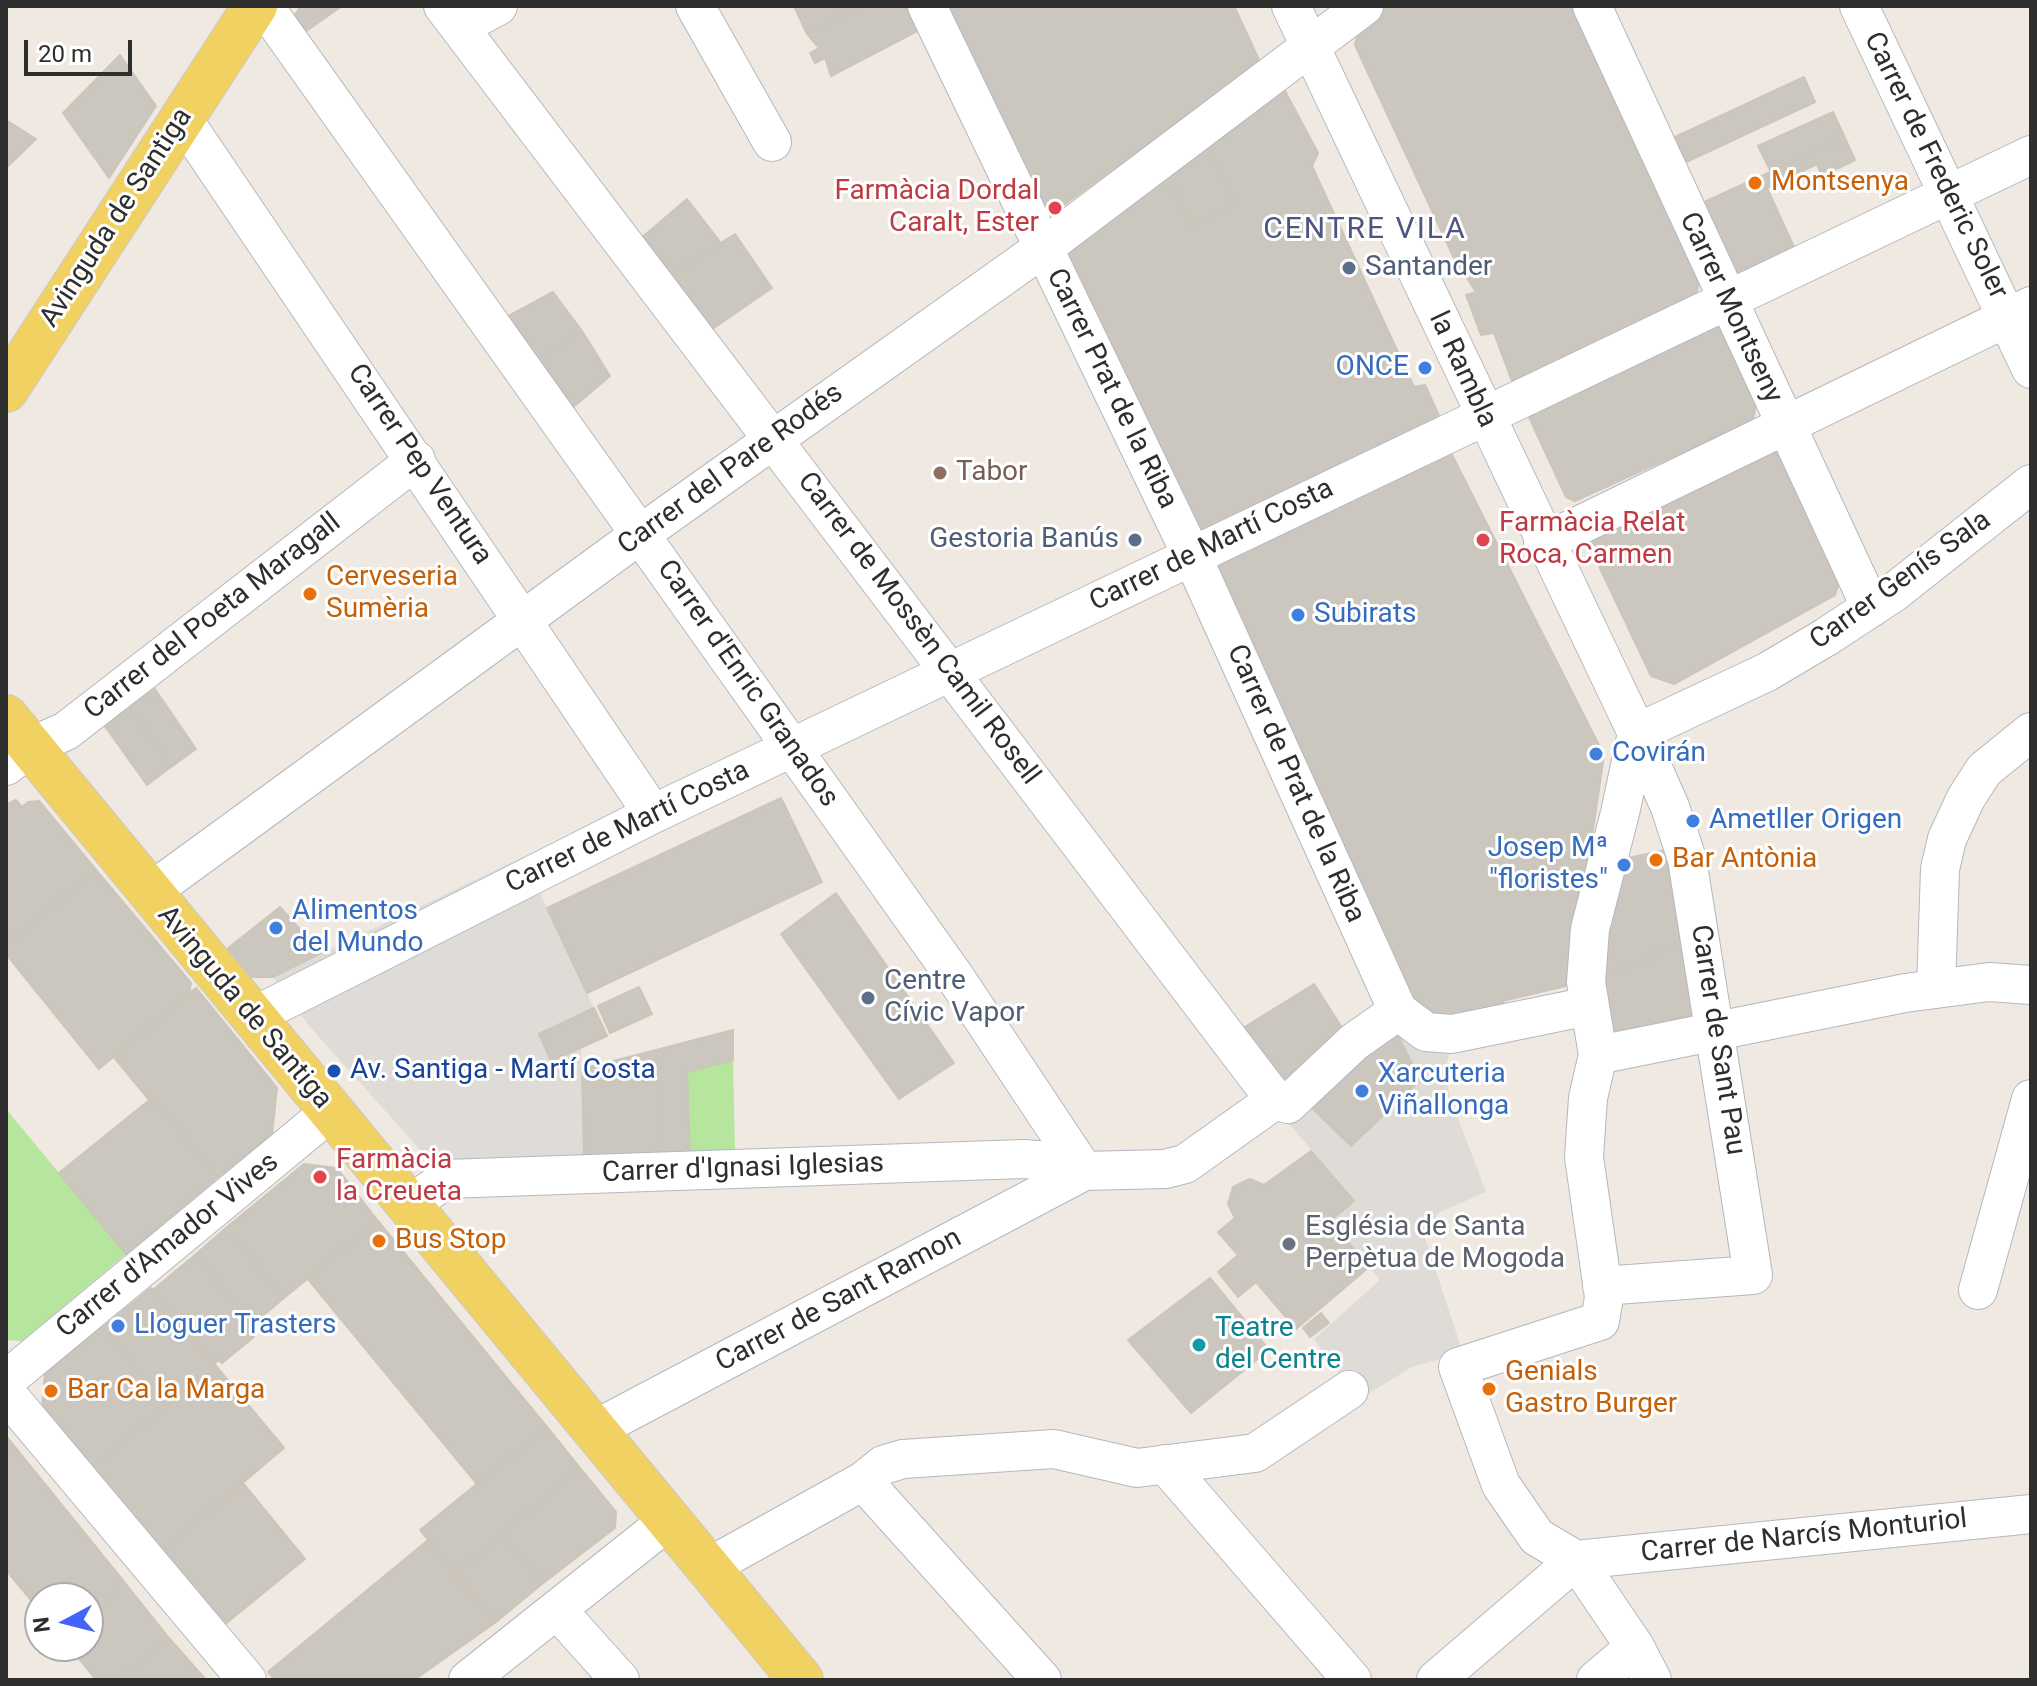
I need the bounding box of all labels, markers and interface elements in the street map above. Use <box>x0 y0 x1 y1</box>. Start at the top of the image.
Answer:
scale bar <box>28 24 136 74</box>
street label: Carrer de Frederic Soler <box>1856 27 2014 305</box>
text: 20 m <box>38 40 92 68</box>
street label: Avinguda de Santiga <box>34 102 200 334</box>
place label: Montsenya <box>1771 166 1909 200</box>
marker: Montsenya <box>1746 174 1764 192</box>
place label: Farmàcia Dordal Caralt, Ester <box>834 175 1039 241</box>
marker: Farmàcia Dordal Caralt, Ester <box>1046 199 1064 217</box>
street label: Carrer Montseny <box>1671 207 1789 409</box>
district label: CENTRE VILA <box>1263 212 1467 248</box>
place label: Santander <box>1365 251 1492 285</box>
marker: Santander <box>1340 259 1358 277</box>
street label: Carrer Prat de la Riba <box>1038 263 1184 515</box>
street label: la Rambla <box>1421 307 1503 433</box>
place label: ONCE <box>1336 351 1409 385</box>
street label: Carrer Pep Ventura <box>339 358 499 572</box>
marker: ONCE <box>1416 359 1434 377</box>
street label: Carrer del Pare Rodés <box>612 377 850 563</box>
place label: Tabor <box>956 456 1028 490</box>
marker: Tabor <box>931 464 949 482</box>
street label: Carrer de Mossèn Camil Rosell <box>790 466 1046 792</box>
street label: Carrer de Martí Costa <box>1085 472 1339 620</box>
street label: Carrer Genís Sala <box>1804 504 1998 658</box>
street label: Carrer del Poeta Maragall <box>78 507 348 727</box>
place label: Farmàcia Relat Roca, Carmen <box>1499 507 1685 573</box>
place label: Gestoria Banús <box>929 523 1119 557</box>
marker: Gestoria Banús <box>1126 531 1144 549</box>
marker: Farmàcia Relat Roca, Carmen <box>1474 531 1492 549</box>
street label: Carrer d'Enric Granados <box>649 554 845 814</box>
place label: Cerveseria Sumèria <box>326 561 458 627</box>
marker: Cerveseria Sumèria <box>301 585 319 603</box>
place label: Subirats <box>1314 598 1416 632</box>
marker: Subirats <box>1289 606 1307 624</box>
street label: Carrer de Prat de la Riba <box>1219 640 1371 928</box>
place label: Covirán <box>1612 737 1706 771</box>
marker: Covirán <box>1587 745 1605 763</box>
street label: Carrer de Martí Costa <box>501 754 755 902</box>
place label: Ametller Origen <box>1709 804 1902 838</box>
marker: Ametller Origen <box>1684 812 1702 830</box>
place label: Josep Mª "floristes" <box>1488 832 1608 898</box>
place label: Bar Antònia <box>1672 843 1817 877</box>
marker: Bar Antònia <box>1647 851 1665 869</box>
marker: Josep Mª "floristes" <box>1615 856 1633 874</box>
place label: Alimentos del Mundo <box>292 895 423 961</box>
street label: Avinguda de Santiga <box>149 900 339 1116</box>
marker: Alimentos del Mundo <box>267 919 285 937</box>
street label: Carrer de Sant Pau <box>1682 922 1752 1158</box>
place label: Centre Cívic Vapor <box>884 965 1025 1031</box>
marker: Centre Cívic Vapor <box>859 989 877 1007</box>
place label: Av. Santiga - Martí Costa <box>350 1054 656 1088</box>
place label: Xarcuteria Viñallonga <box>1378 1058 1509 1124</box>
marker: Av. Santiga - Martí Costa <box>325 1062 343 1080</box>
marker: Xarcuteria Viñallonga <box>1353 1082 1371 1100</box>
place label: Farmàcia la Creueta <box>336 1144 462 1210</box>
street label: Carrer d'Amador Vives <box>50 1146 286 1346</box>
street label: Carrer d'Ignasi Iglesias <box>601 1147 885 1191</box>
marker: Farmàcia la Creueta <box>311 1168 329 1186</box>
place label: Església de Santa Perpètua de Mogoda <box>1305 1211 1565 1277</box>
street label: Carrer de Sant Ramon <box>711 1222 967 1380</box>
place label: Bus Stop <box>395 1224 506 1258</box>
marker: Bus Stop <box>370 1232 388 1250</box>
marker: Església de Santa Perpètua de Mogoda <box>1280 1235 1298 1253</box>
place label: Lloguer Trasters <box>134 1309 337 1343</box>
place label: Teatre del Centre <box>1215 1312 1341 1378</box>
marker: Lloguer Trasters <box>109 1317 127 1335</box>
marker: Teatre del Centre <box>1190 1336 1208 1354</box>
place label: Genials Gastro Burger <box>1505 1356 1677 1422</box>
place label: Bar Ca la Marga <box>67 1374 265 1408</box>
marker: Genials Gastro Burger <box>1480 1380 1498 1398</box>
marker: Bar Ca la Marga <box>42 1382 60 1400</box>
street label: Carrer de Narcís Monturiol <box>1639 1503 1969 1571</box>
north arrow <box>24 1582 104 1662</box>
text: N <box>28 1616 55 1634</box>

